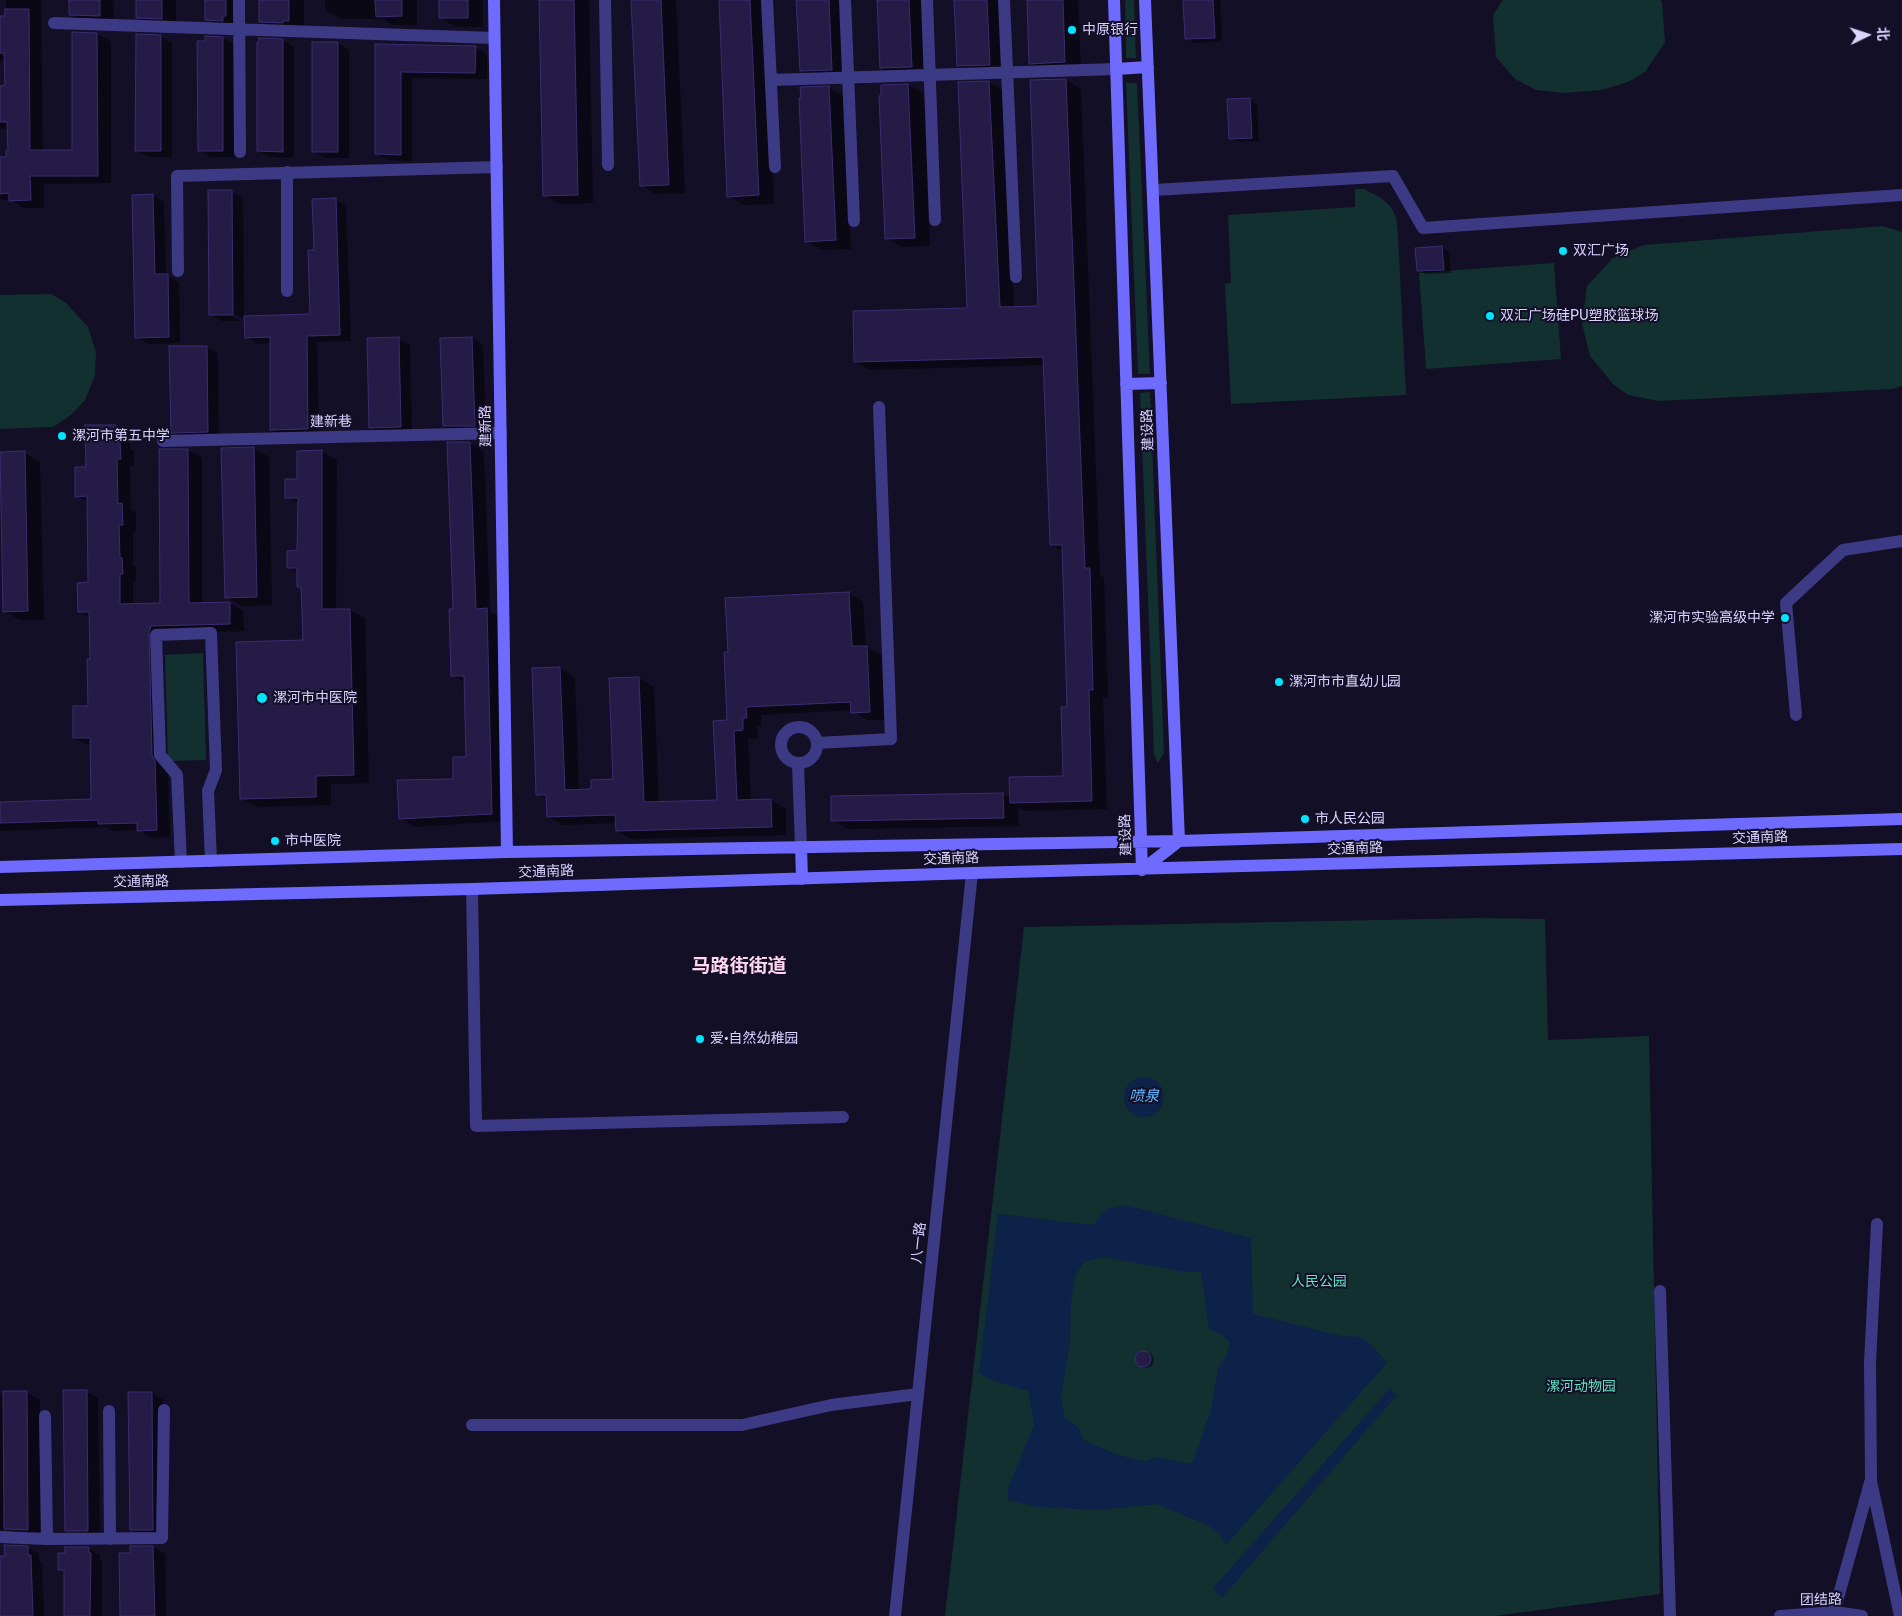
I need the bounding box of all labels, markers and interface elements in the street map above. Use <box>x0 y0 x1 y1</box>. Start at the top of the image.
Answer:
north arrow <box>1842 10 1892 60</box>
place label: 中原银行 <box>1082 22 1138 38</box>
marker: 中原银行 <box>1066 24 1078 36</box>
text: 北 <box>1873 26 1891 41</box>
place label: 双汇广场 <box>1573 243 1629 259</box>
marker: 双汇广场 <box>1557 245 1569 257</box>
place label: 双汇广场硅PU塑胶篮球场 <box>1500 308 1659 324</box>
marker: 双汇广场硅PU塑胶篮球场 <box>1484 310 1496 322</box>
street label: 建新路 <box>477 405 495 447</box>
street label: 建设路 <box>1139 409 1157 451</box>
street label: 建新巷 <box>310 413 352 431</box>
place label: 漯河市第五中学 <box>72 428 170 444</box>
marker: 漯河市第五中学 <box>56 430 68 442</box>
place label: 漯河市实验高级中学 <box>1649 610 1775 626</box>
marker: 漯河市实验高级中学 <box>1779 612 1791 624</box>
place label: 漯河市市直幼儿园 <box>1289 674 1401 690</box>
marker: 漯河市市直幼儿园 <box>1273 676 1285 688</box>
place label: 漯河市中医院 <box>273 690 357 706</box>
marker: 漯河市中医院 <box>255 691 269 705</box>
place label: 市人民公园 <box>1315 811 1385 827</box>
marker: 市人民公园 <box>1299 813 1311 825</box>
street label: 建设路 <box>1117 814 1135 856</box>
street label: 交通南路 <box>1732 829 1788 847</box>
place label: 市中医院 <box>285 833 341 849</box>
marker: 市中医院 <box>269 835 281 847</box>
street label: 交通南路 <box>1327 840 1383 858</box>
street label: 交通南路 <box>923 850 979 868</box>
street label: 交通南路 <box>518 863 574 881</box>
street label: 交通南路 <box>113 873 169 891</box>
district label: 马路街街道 <box>692 956 786 978</box>
place label: 爱·自然幼稚园 <box>710 1031 799 1047</box>
marker: 爱·自然幼稚园 <box>694 1033 706 1045</box>
water label: 喷泉 <box>1129 1088 1159 1106</box>
street label: 八一路 <box>908 1221 930 1265</box>
park label: 人民公园 <box>1291 1274 1347 1290</box>
park label: 漯河动物园 <box>1546 1379 1616 1395</box>
street label: 团结路 <box>1800 1591 1842 1609</box>

